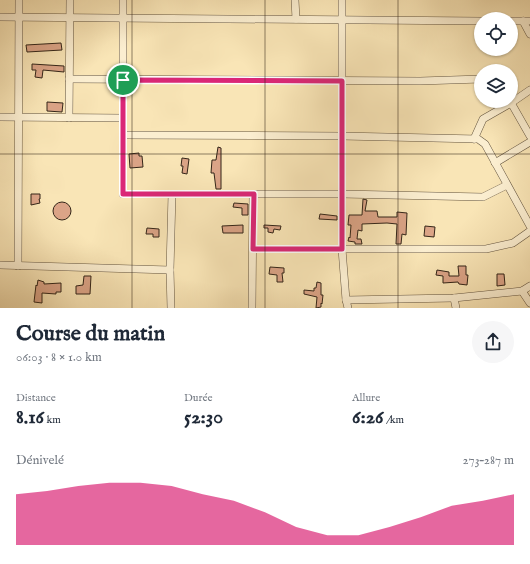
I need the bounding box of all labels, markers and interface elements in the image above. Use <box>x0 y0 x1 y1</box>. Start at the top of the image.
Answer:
map controls <box>474 12 518 108</box>
button: locate <box>474 12 518 56</box>
pin <box>106 63 140 97</box>
button: layers <box>474 64 518 108</box>
icon: arrive <box>112 69 134 91</box>
text: Course du matin <box>16 320 165 348</box>
button: share <box>472 321 514 363</box>
text: 06:03 · 8 × 1.0 km <box>16 349 102 366</box>
text: Distance <box>16 391 56 405</box>
text: Durée <box>184 391 213 405</box>
text: Allure <box>352 391 380 405</box>
text: 8.16 <box>16 405 44 430</box>
text: 52:30 <box>184 405 223 430</box>
text: 6:26 <box>352 405 384 430</box>
text: km <box>44 413 61 427</box>
text: /km <box>384 413 404 427</box>
text: Dénivelé <box>16 452 64 469</box>
text: 273–287 m <box>463 452 514 469</box>

